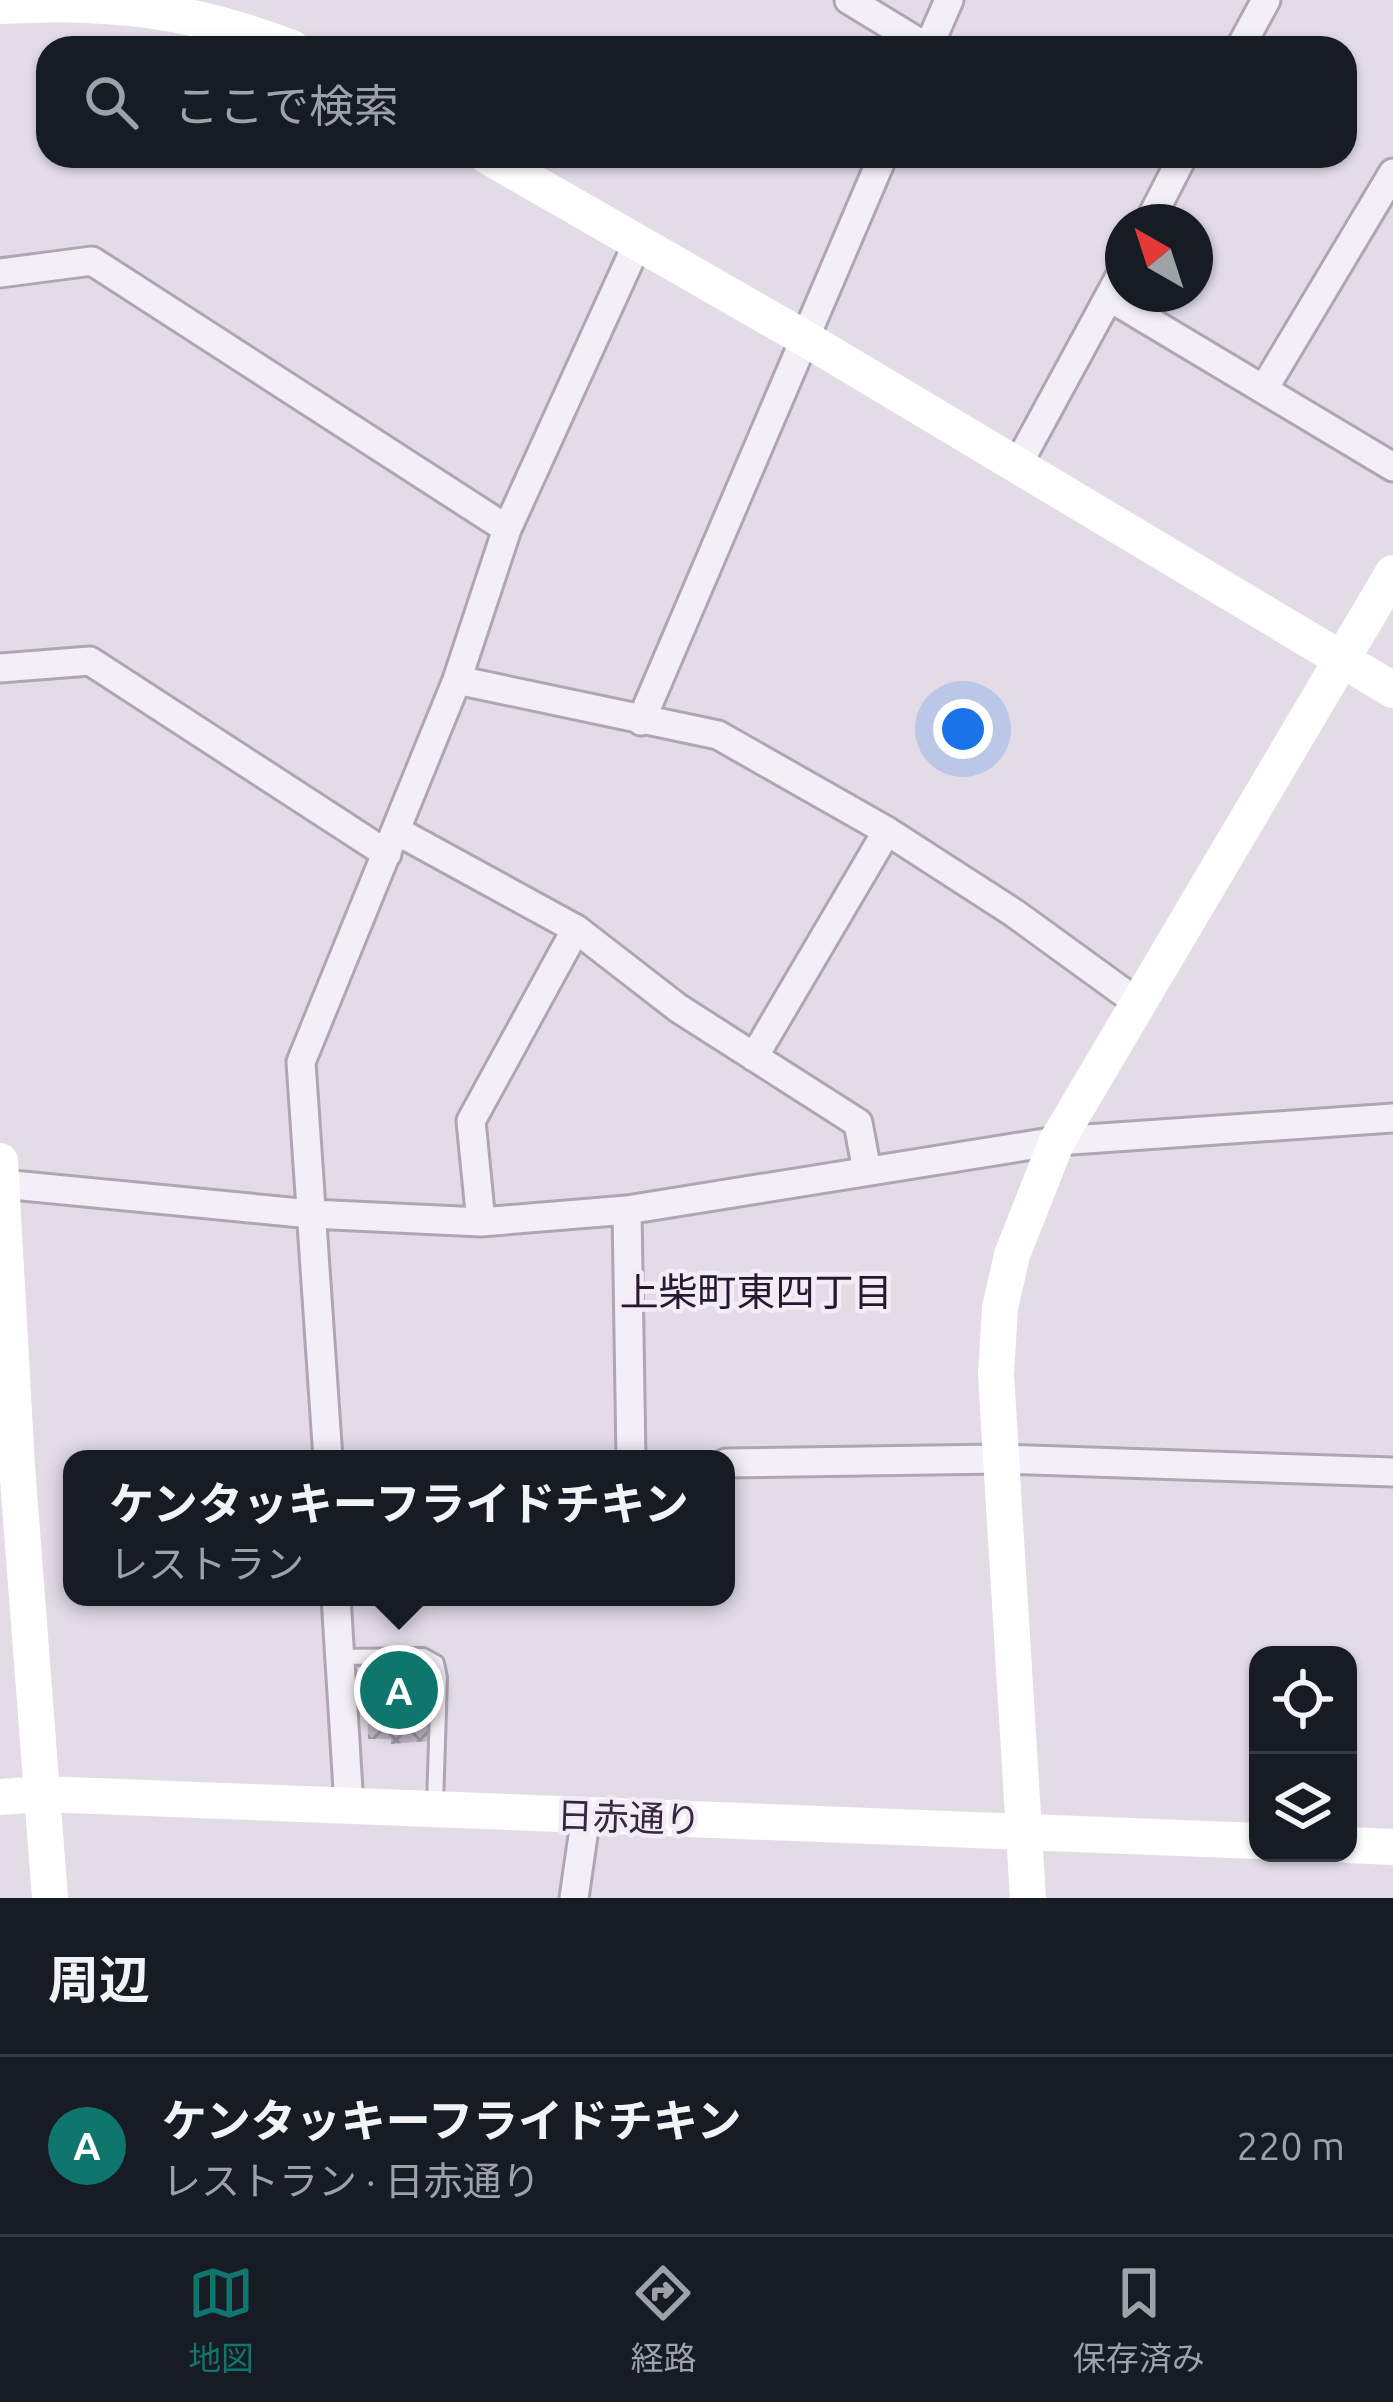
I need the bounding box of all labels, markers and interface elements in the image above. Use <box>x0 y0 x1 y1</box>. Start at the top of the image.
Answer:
search box <box>36 36 1357 168</box>
icon: search <box>78 69 144 135</box>
text: ここで検索 <box>174 80 399 131</box>
north arrow <box>1105 204 1213 312</box>
your location <box>933 699 993 759</box>
district label: 上柴町東四丁目 <box>619 1270 893 1313</box>
popup <box>63 1450 735 1606</box>
text: ケンタッキーフライドチキン <box>109 1478 689 1529</box>
text: レストラン <box>109 1542 304 1585</box>
pin: A <box>360 1645 438 1735</box>
map controls <box>1249 1646 1357 1862</box>
button: locate <box>1249 1646 1357 1754</box>
button: layers <box>1249 1754 1357 1862</box>
street label: 日赤通り <box>556 1794 702 1840</box>
text: 周辺 <box>48 1950 150 2008</box>
text: ケンタッキーフライドチキン <box>162 2095 742 2146</box>
text: A <box>73 2124 101 2167</box>
text: 220 m <box>1236 2124 1345 2167</box>
text: レストラン · 日赤通り <box>162 2159 540 2202</box>
tab: 地図 <box>188 2260 254 2380</box>
tab: 経路 <box>630 2260 696 2380</box>
tab: 保存済み <box>1073 2260 1205 2380</box>

